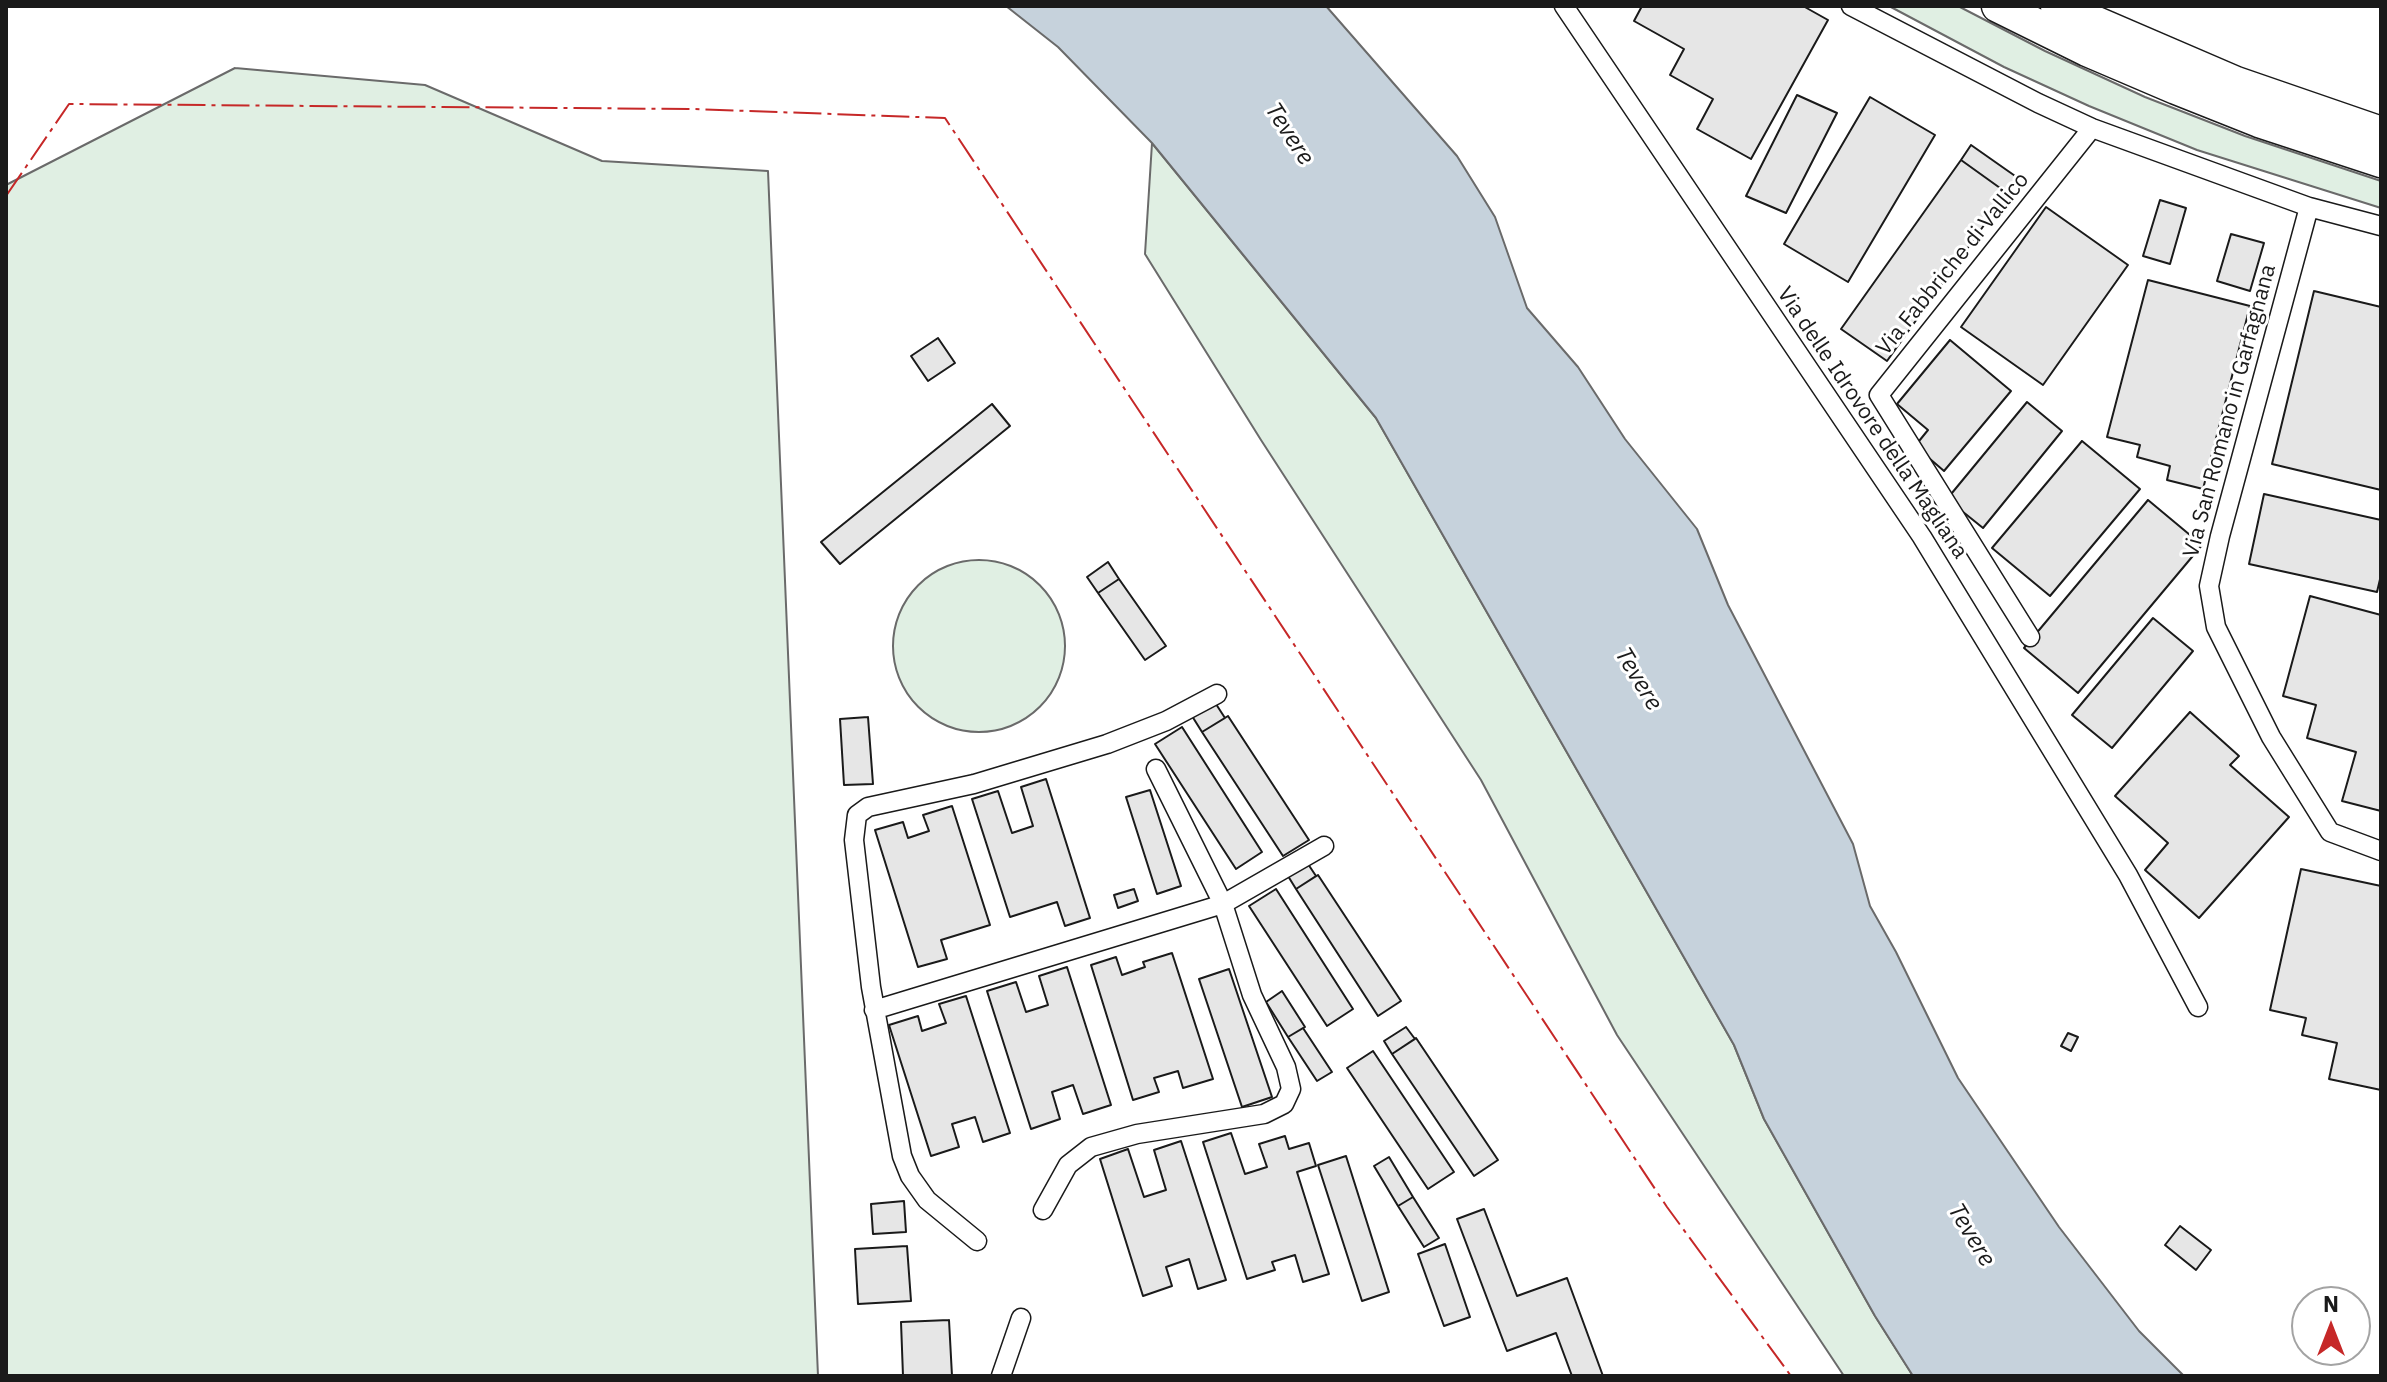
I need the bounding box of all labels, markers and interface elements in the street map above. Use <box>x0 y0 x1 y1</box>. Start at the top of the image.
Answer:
water label: Tevere <box>1258 97 1320 171</box>
street label: Via Fabbriche di Vallico <box>1871 167 2035 361</box>
street label: Via San Romano in Garfagnana <box>2178 262 2282 560</box>
street label: Via delle Idrovore della Magliana <box>1771 282 1973 564</box>
water label: Tevere <box>1608 642 1668 716</box>
water label: Tevere <box>1941 1198 2001 1272</box>
north arrow <box>2291 1286 2371 1366</box>
text: N <box>2323 1289 2339 1318</box>

